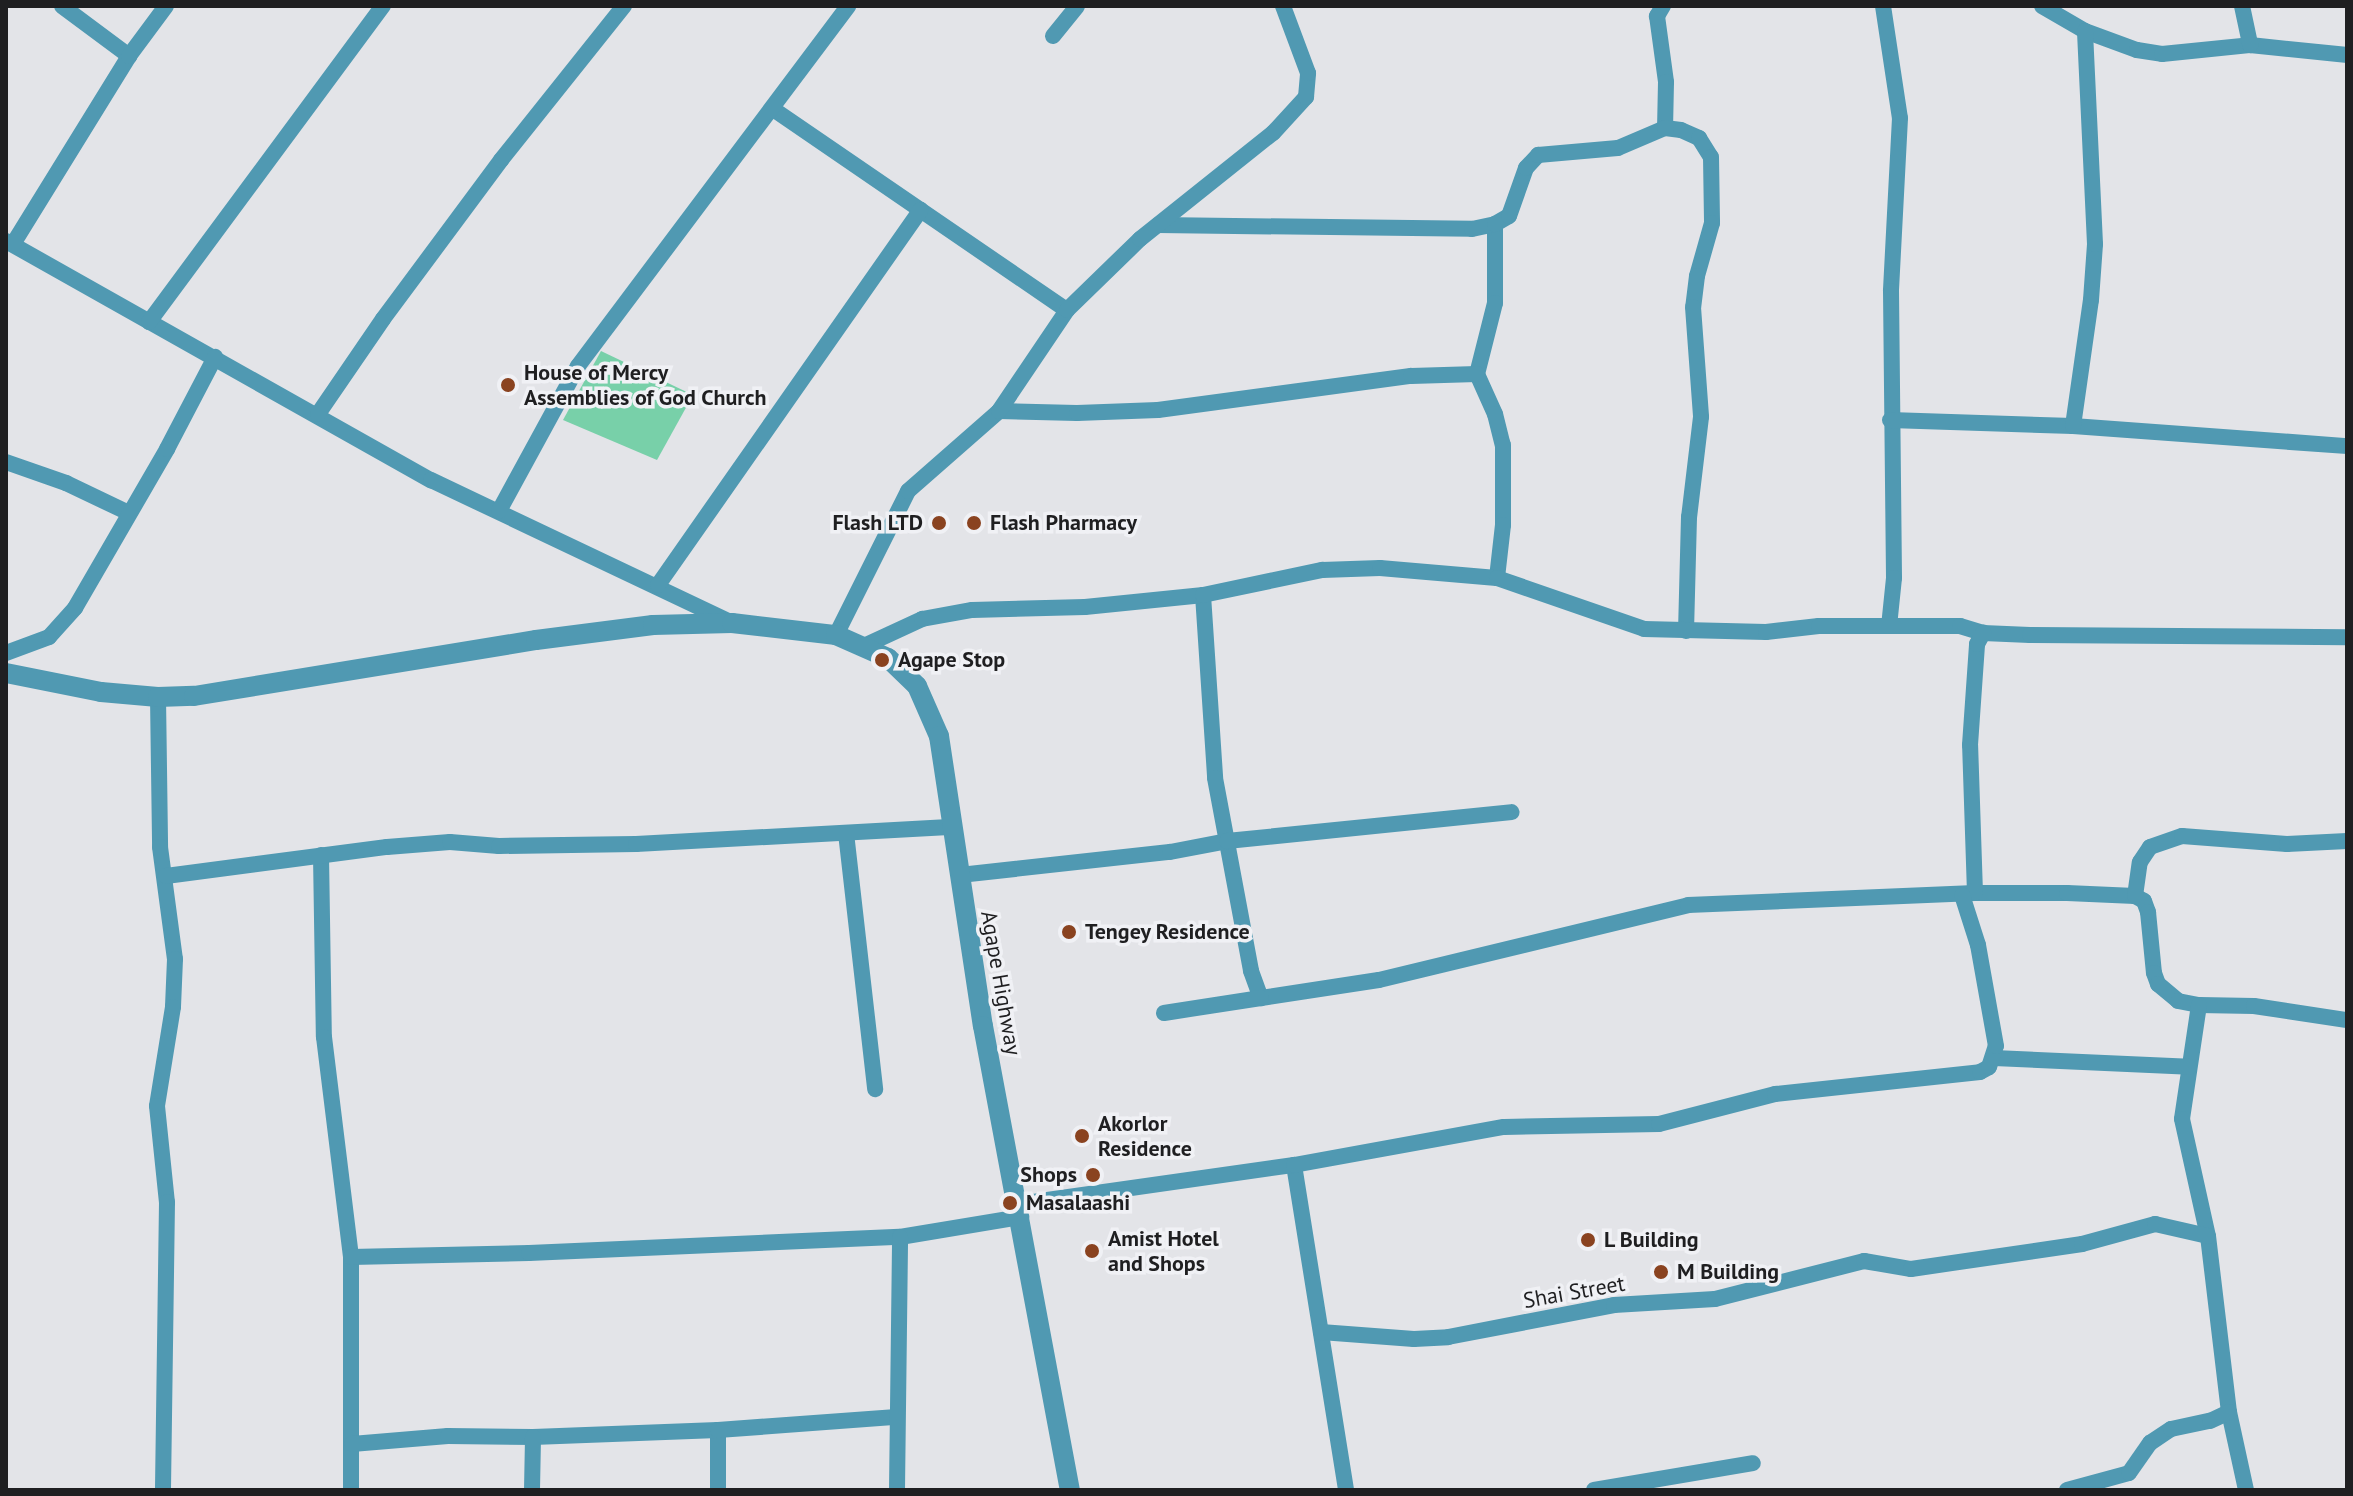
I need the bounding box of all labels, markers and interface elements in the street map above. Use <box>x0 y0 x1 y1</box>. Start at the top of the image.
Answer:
place label: House of Mercy Assemblies of God Church <box>524 359 767 410</box>
marker: House of Mercy Assemblies of God Church <box>499 376 517 394</box>
place label: Flash LTD <box>832 510 923 536</box>
place label: Flash Pharmacy <box>990 510 1137 536</box>
marker: Flash LTD <box>930 514 948 532</box>
marker: Flash Pharmacy <box>965 514 983 532</box>
place label: Agape Stop <box>898 647 1005 673</box>
marker: Agape Stop <box>873 651 891 669</box>
street label: Agape Highway <box>975 909 1027 1057</box>
place label: Tengey Residence <box>1085 919 1251 945</box>
marker: Tengey Residence <box>1060 923 1078 941</box>
place label: Akorlor Residence <box>1098 1110 1192 1162</box>
marker: Akorlor Residence <box>1073 1127 1091 1145</box>
place label: Shops <box>1020 1162 1077 1188</box>
marker: Shops <box>1084 1166 1102 1184</box>
place label: Masalaashi <box>1026 1190 1130 1216</box>
marker: Masalaashi <box>1001 1194 1019 1212</box>
place label: Amist Hotel and Shops <box>1108 1225 1219 1276</box>
place label: L Building <box>1604 1227 1700 1253</box>
marker: L Building <box>1579 1231 1597 1249</box>
marker: Amist Hotel and Shops <box>1083 1242 1101 1260</box>
place label: M Building <box>1677 1259 1779 1285</box>
marker: M Building <box>1652 1263 1670 1281</box>
street label: Shai Street <box>1521 1270 1627 1314</box>

